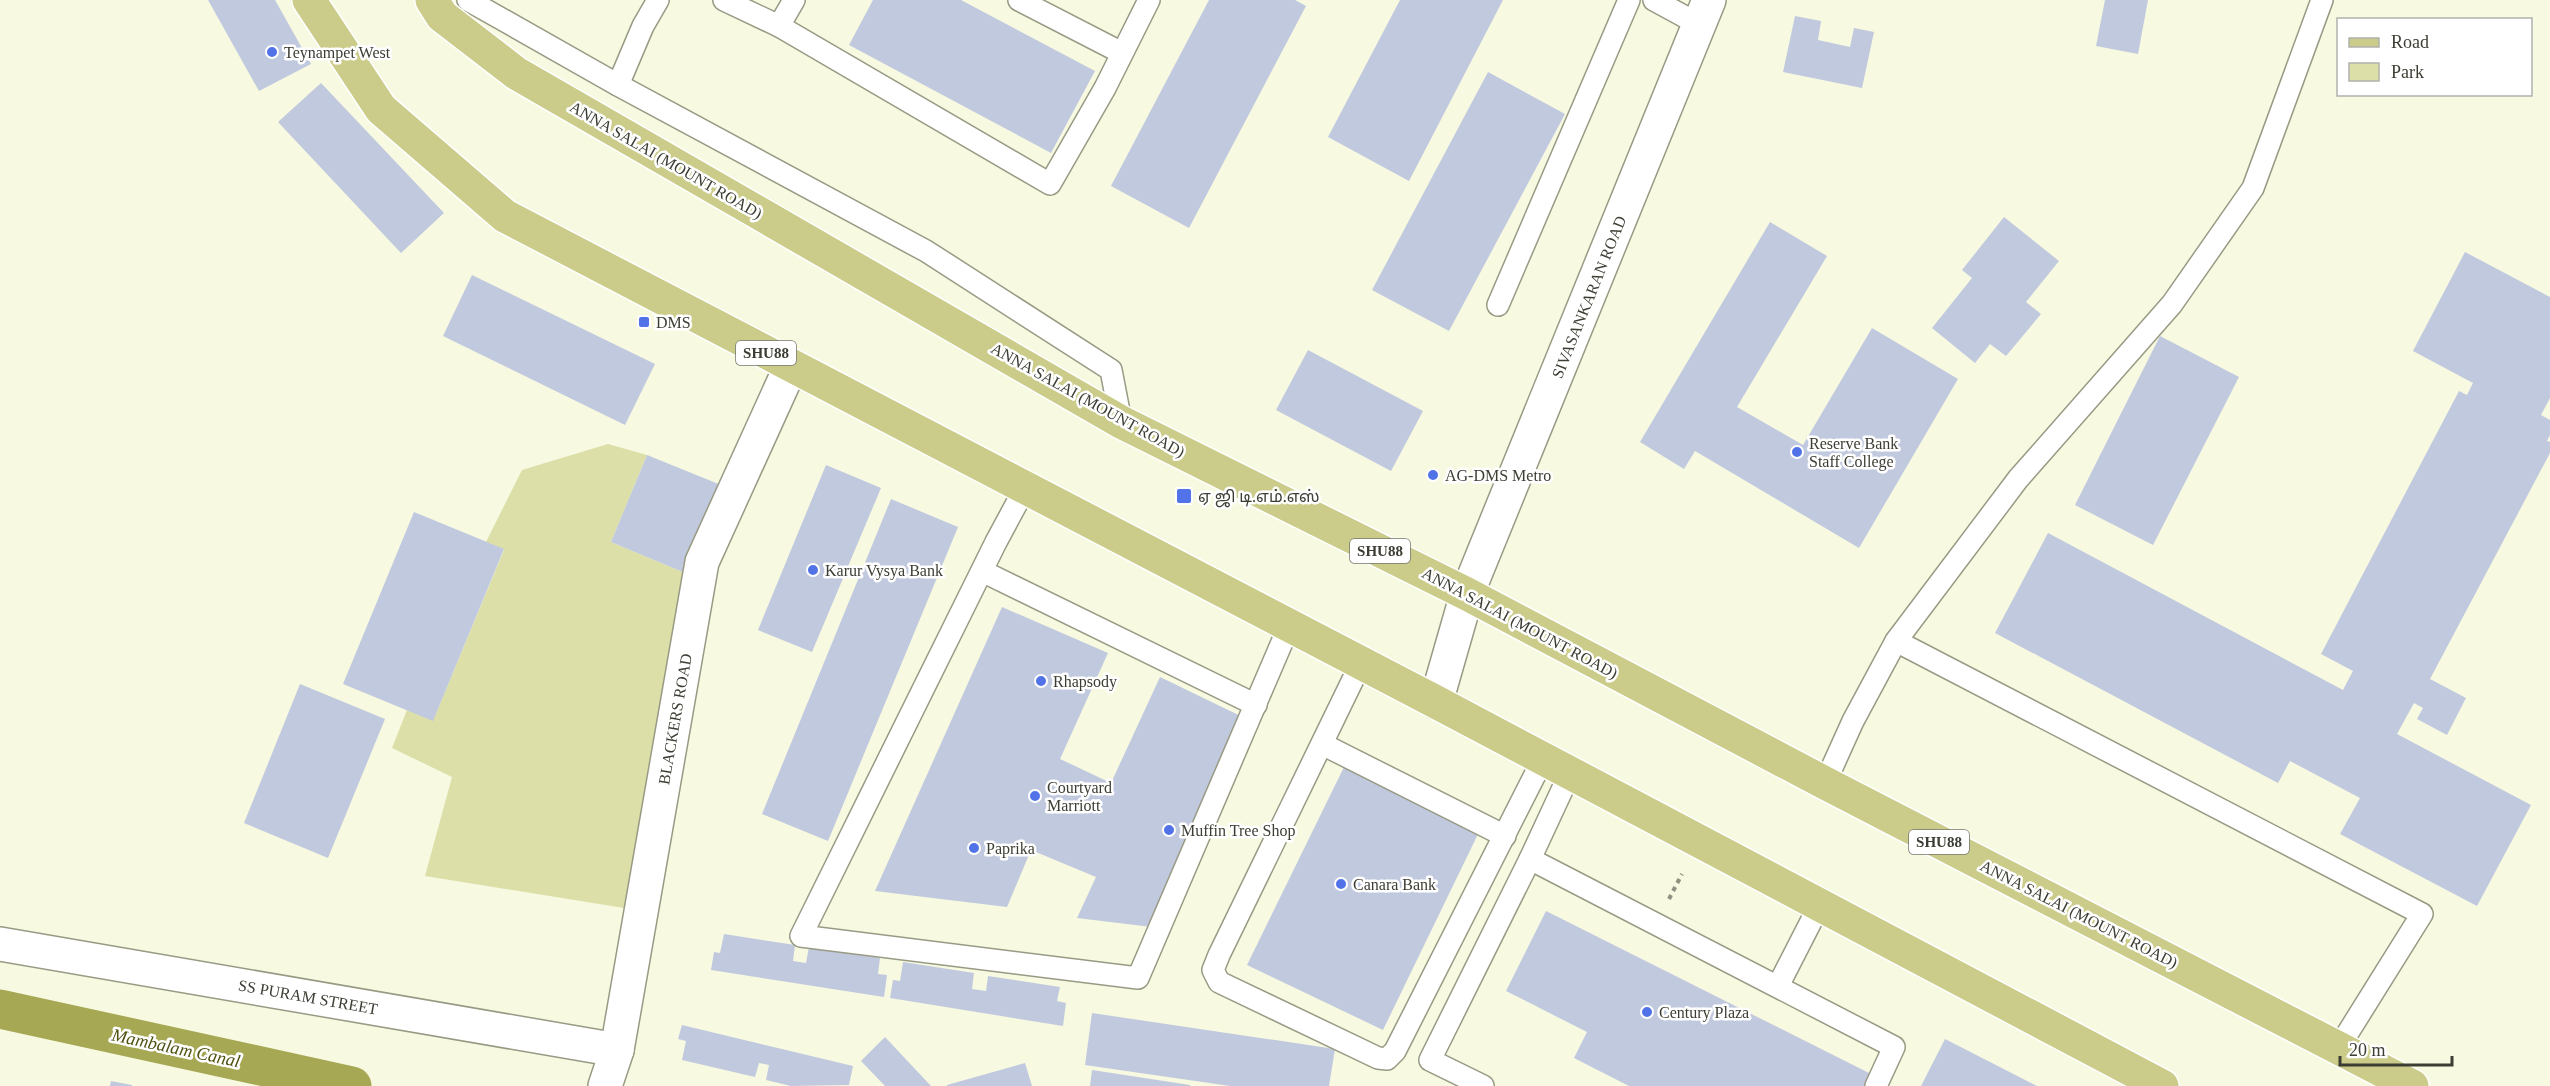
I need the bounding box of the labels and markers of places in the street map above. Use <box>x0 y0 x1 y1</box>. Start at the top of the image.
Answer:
place label: Teynampet West <box>284 44 391 62</box>
marker: Teynampet West <box>265 45 279 59</box>
place label: DMS <box>656 314 691 331</box>
marker: DMS <box>637 315 651 329</box>
place label: Reserve Bank Staff College <box>1809 435 1898 471</box>
marker: Reserve Bank Staff College <box>1790 445 1804 459</box>
place label: AG-DMS Metro <box>1445 467 1551 484</box>
marker: AG-DMS Metro <box>1426 468 1440 482</box>
marker: ஏ ஜி டி.எம்.எஸ் <box>1175 487 1193 505</box>
place label: ஏ ஜி டி.எம்.எஸ் <box>1198 488 1320 508</box>
place label: Karur Vysya Bank <box>825 562 943 580</box>
marker: Karur Vysya Bank <box>806 563 820 577</box>
place label: Rhapsody <box>1053 673 1117 691</box>
marker: Rhapsody <box>1034 674 1048 688</box>
place label: Courtyard Marriott <box>1047 779 1112 814</box>
marker: Courtyard Marriott <box>1028 789 1042 803</box>
place label: Muffin Tree Shop <box>1181 822 1295 840</box>
marker: Muffin Tree Shop <box>1162 823 1176 837</box>
place label: Paprika <box>986 840 1035 858</box>
marker: Paprika <box>967 841 981 855</box>
place label: Canara Bank <box>1353 876 1436 893</box>
marker: Canara Bank <box>1334 877 1348 891</box>
place label: Century Plaza <box>1659 1004 1749 1022</box>
marker: Century Plaza <box>1640 1005 1654 1019</box>

